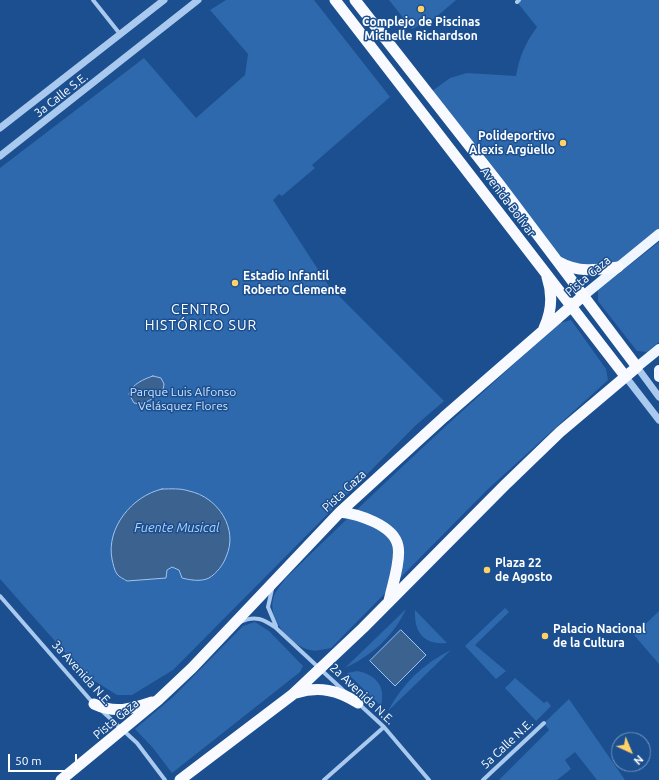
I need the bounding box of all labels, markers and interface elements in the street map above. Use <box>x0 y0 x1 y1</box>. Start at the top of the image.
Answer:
marker: Complejo de Piscinas Michelle Richardson <box>416 4 426 14</box>
place label: Complejo de Piscinas Michelle Richardson <box>362 15 480 43</box>
street label: 3a Calle S.E. <box>31 70 91 120</box>
place label: Polideportivo Alexis Argüello <box>469 129 555 157</box>
marker: Polideportivo Alexis Argüello <box>558 138 568 148</box>
street label: Avenida Bolívar <box>477 165 539 239</box>
street label: Pista Gaza <box>562 253 614 299</box>
place label: Estadio Infantil Roberto Clemente <box>243 269 346 297</box>
marker: Estadio Infantil Roberto Clemente <box>230 278 240 288</box>
district label: CENTRO HISTÓRICO SUR <box>145 301 257 334</box>
park label: Parque Luis Alfonso Velásquez Flores <box>130 385 236 413</box>
street label: Pista Gaza <box>319 467 369 515</box>
water label: Fuente Musical <box>134 520 220 536</box>
place label: Plaza 22 de Agosto <box>495 556 552 584</box>
marker: Plaza 22 de Agosto <box>482 565 492 575</box>
place label: Palacio Nacional de la Cultura <box>553 622 646 650</box>
marker: Palacio Nacional de la Cultura <box>540 631 550 641</box>
street label: 3a Avenida N.E. <box>49 637 115 709</box>
street label: 2a Avenida N.E. <box>327 660 397 728</box>
street label: Pista Gaza <box>90 696 142 742</box>
street label: 5a Calle N.E. <box>478 716 536 772</box>
north arrow <box>611 732 651 772</box>
scale bar <box>10 746 79 772</box>
text: N <box>632 753 646 767</box>
text: 50 m <box>15 754 42 767</box>

